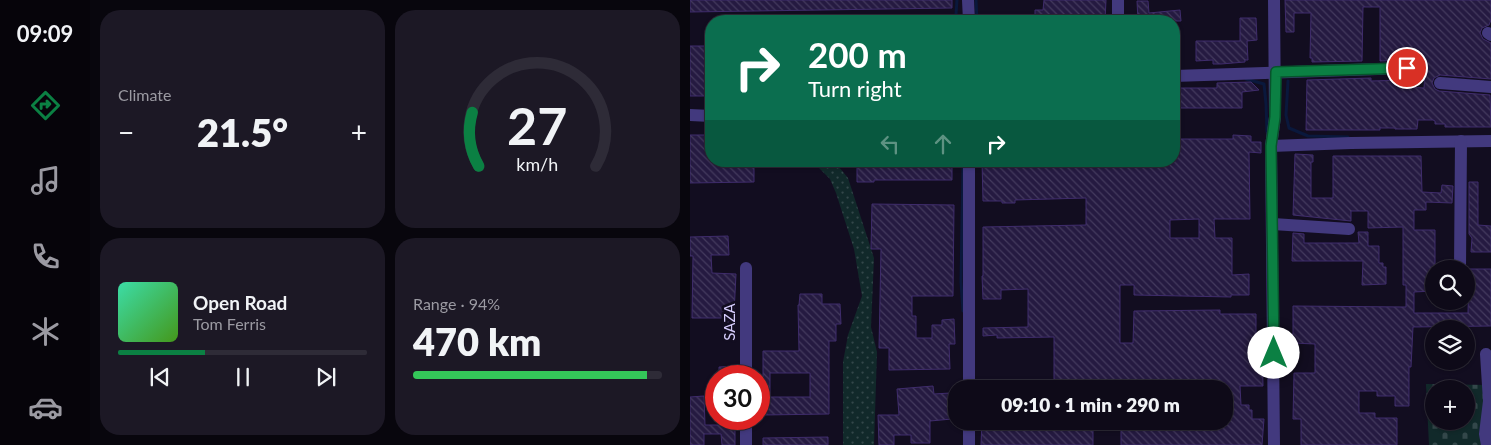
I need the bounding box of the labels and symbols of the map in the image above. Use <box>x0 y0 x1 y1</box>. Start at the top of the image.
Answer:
pin <box>1386 47 1428 89</box>
street label: SAZA <box>720 303 738 341</box>
position arrow <box>1247 326 1299 378</box>
speed limit sign: 30 <box>705 365 770 430</box>

